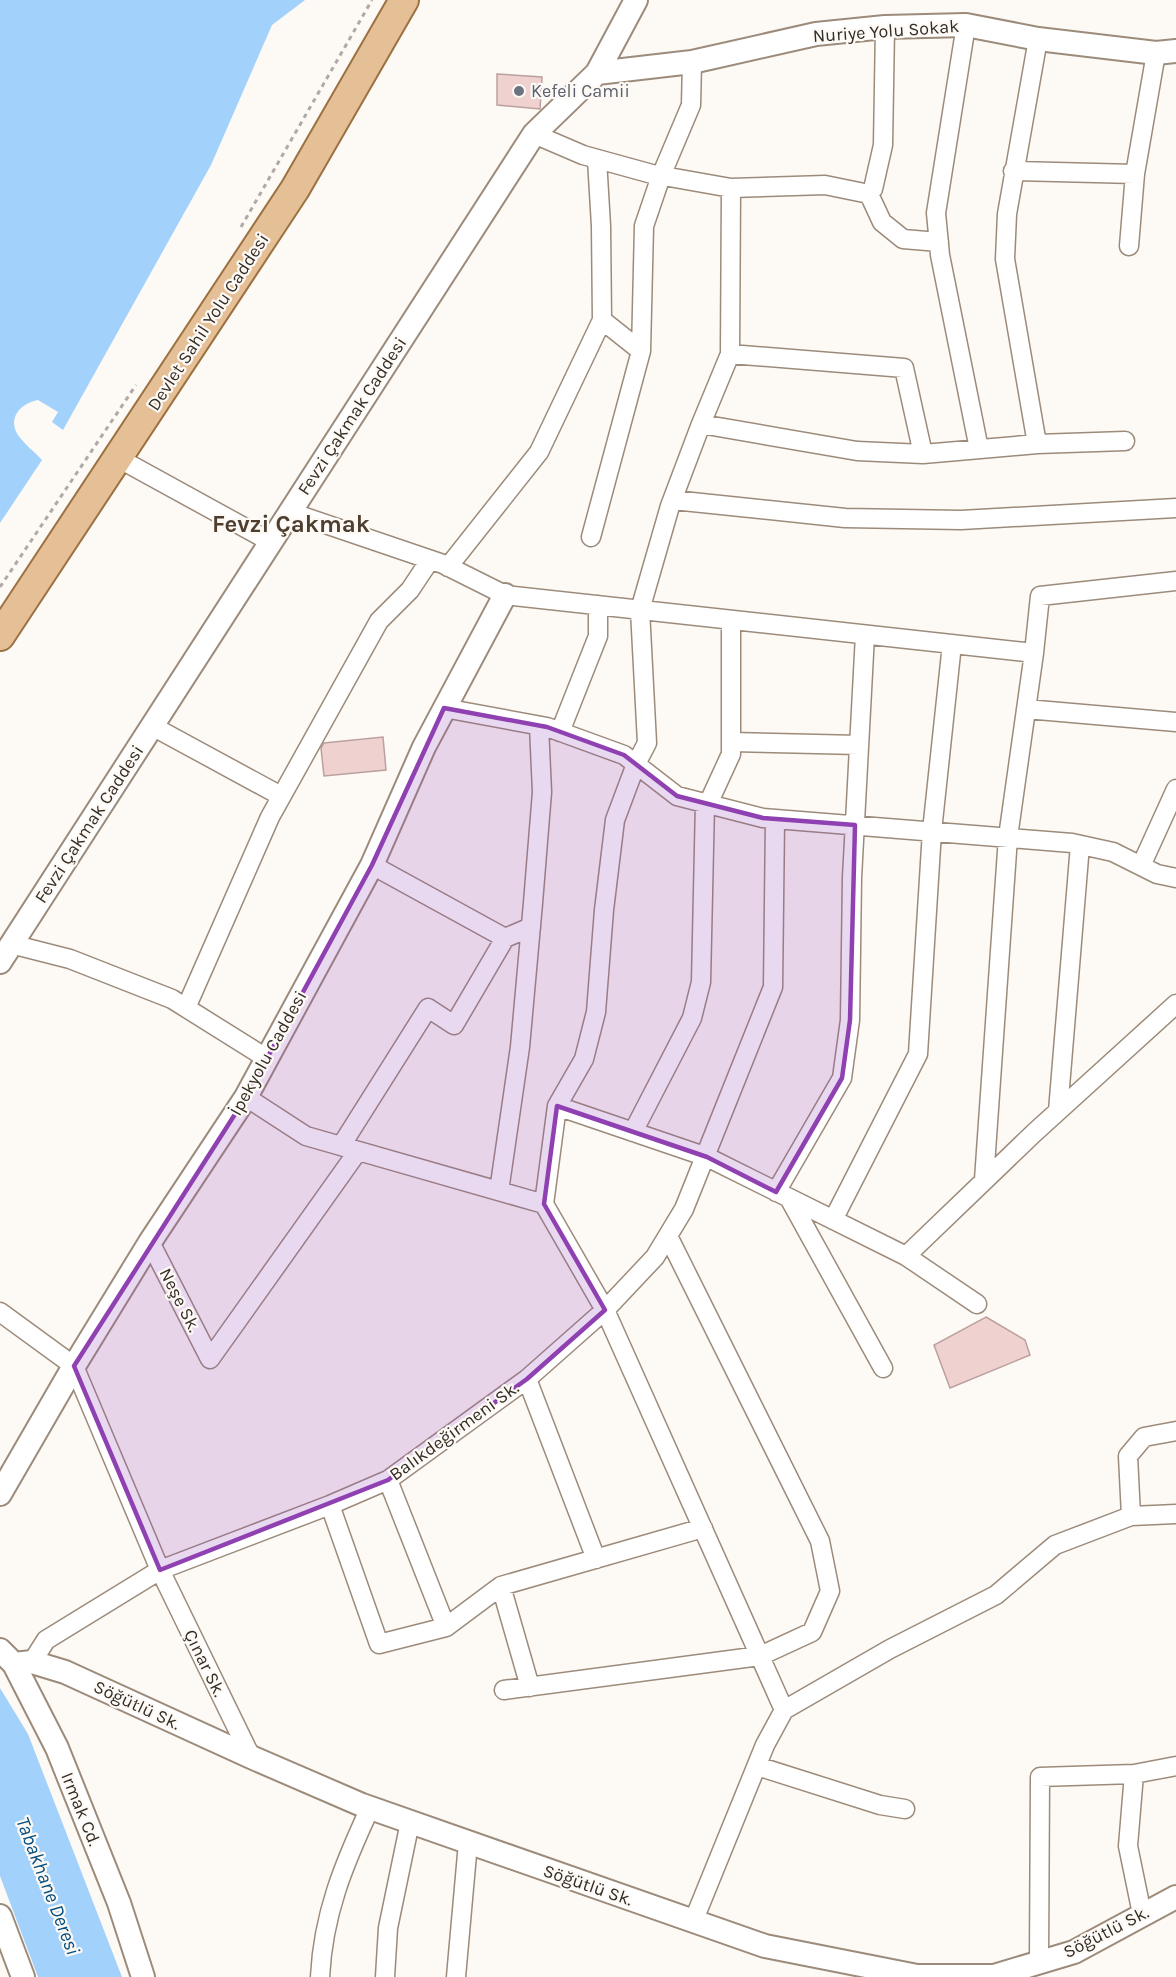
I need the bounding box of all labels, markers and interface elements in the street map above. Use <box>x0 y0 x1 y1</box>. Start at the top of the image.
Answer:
street label: Nuriye Yolu Sokak <box>812 15 960 47</box>
place label: Kefeli Camii <box>531 80 630 102</box>
marker: Kefeli Camii <box>512 84 526 98</box>
street label: Devlet Sahil Yolu Caddesi <box>142 229 274 415</box>
street label: Fevzi Çakmak Caddesi <box>293 333 411 499</box>
district label: Fevzi Çakmak <box>212 510 370 538</box>
street label: Fevzi Çakmak Caddesi <box>30 741 148 907</box>
street label: İpekyolu Caddesi <box>225 987 311 1119</box>
street label: Neşe Sk. <box>155 1264 205 1336</box>
street label: Balıkdeğirmeni Sk. <box>385 1377 523 1485</box>
street label: Çınar Sk. <box>179 1626 231 1700</box>
street label: Söğütlü Sk. <box>90 1675 184 1735</box>
street label: Irmak Cd. <box>56 1769 106 1849</box>
water label: Tabakhane Deresi <box>11 1814 85 1958</box>
street label: Söğütlü Sk. <box>540 1859 636 1911</box>
street label: Söğütlü Sk. <box>1060 1901 1152 1963</box>

